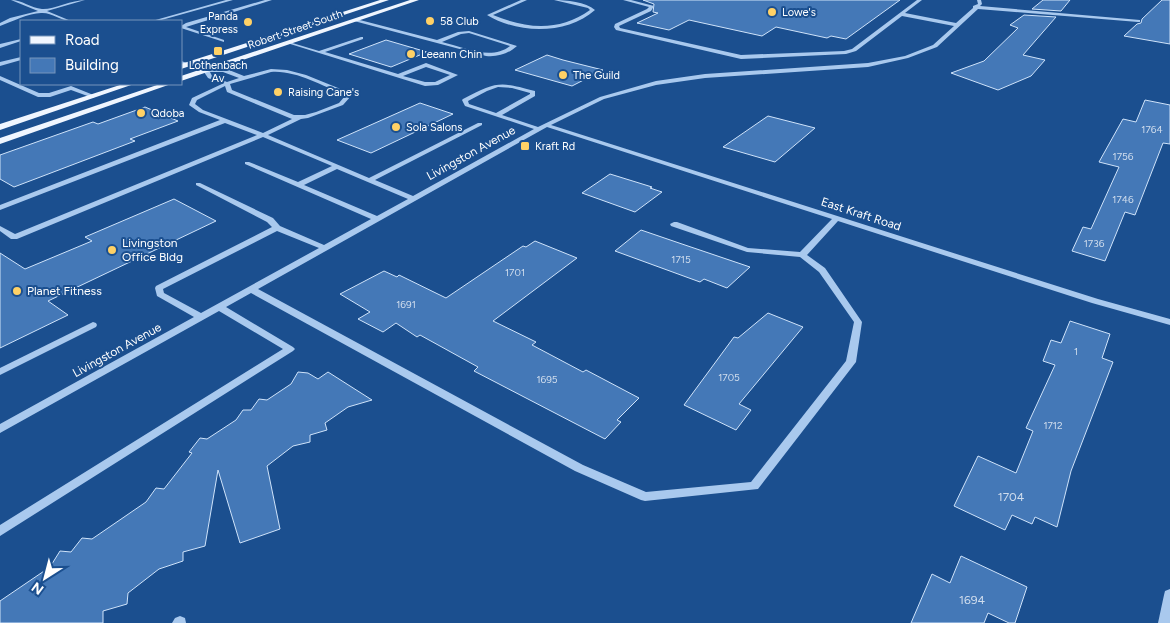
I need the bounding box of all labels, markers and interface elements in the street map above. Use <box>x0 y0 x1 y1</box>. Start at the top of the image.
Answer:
marker: Lowe's <box>766 6 778 18</box>
place label: Lowe's <box>782 6 816 19</box>
street label: Robert Street South <box>246 7 344 52</box>
place label: Panda Express <box>200 10 238 36</box>
marker: 58 Club <box>424 15 436 27</box>
place label: 58 Club <box>440 15 479 28</box>
marker: Panda Express <box>242 16 254 28</box>
legend <box>20 20 182 85</box>
text: Road <box>65 31 100 49</box>
marker: Lothenbach Av <box>212 45 224 57</box>
marker: Leeann Chin <box>405 48 417 60</box>
place label: Leeann Chin <box>421 48 482 61</box>
text: Building <box>65 56 119 74</box>
place label: Lothenbach Av <box>189 59 247 85</box>
marker: The Guild <box>557 69 569 81</box>
place label: The Guild <box>573 69 620 82</box>
marker: Raising Cane's <box>272 86 284 98</box>
place label: Raising Cane's <box>288 86 359 99</box>
marker: Qdoba <box>135 107 147 119</box>
place label: Qdoba <box>151 107 184 120</box>
marker: Sola Salons <box>390 121 402 133</box>
place label: Sola Salons <box>406 121 462 134</box>
street label: Livingston Avenue <box>424 123 518 183</box>
house number: 1764 <box>1141 123 1163 136</box>
marker: Kraft Rd <box>519 140 531 152</box>
place label: Kraft Rd <box>535 140 575 153</box>
house number: 1756 <box>1113 150 1134 163</box>
house number: 1746 <box>1112 193 1134 206</box>
street label: East Kraft Road <box>819 194 903 234</box>
place label: Livingston Office Bldg <box>122 236 183 264</box>
house number: 1736 <box>1084 237 1105 250</box>
marker: Livingston Office Bldg <box>106 244 118 256</box>
house number: 1715 <box>671 253 691 266</box>
house number: 1701 <box>505 266 525 279</box>
place label: Planet Fitness <box>27 284 102 298</box>
marker: Planet Fitness <box>11 285 23 297</box>
house number: 1691 <box>396 298 416 311</box>
street label: Livingston Avenue <box>70 320 164 380</box>
house number: 1 <box>1074 345 1078 358</box>
house number: 1705 <box>718 371 740 384</box>
house number: 1695 <box>536 373 558 386</box>
house number: 1712 <box>1043 419 1063 432</box>
house number: 1704 <box>998 490 1025 504</box>
north arrow <box>20 553 70 603</box>
text: N <box>28 578 47 598</box>
house number: 1694 <box>959 593 986 607</box>

